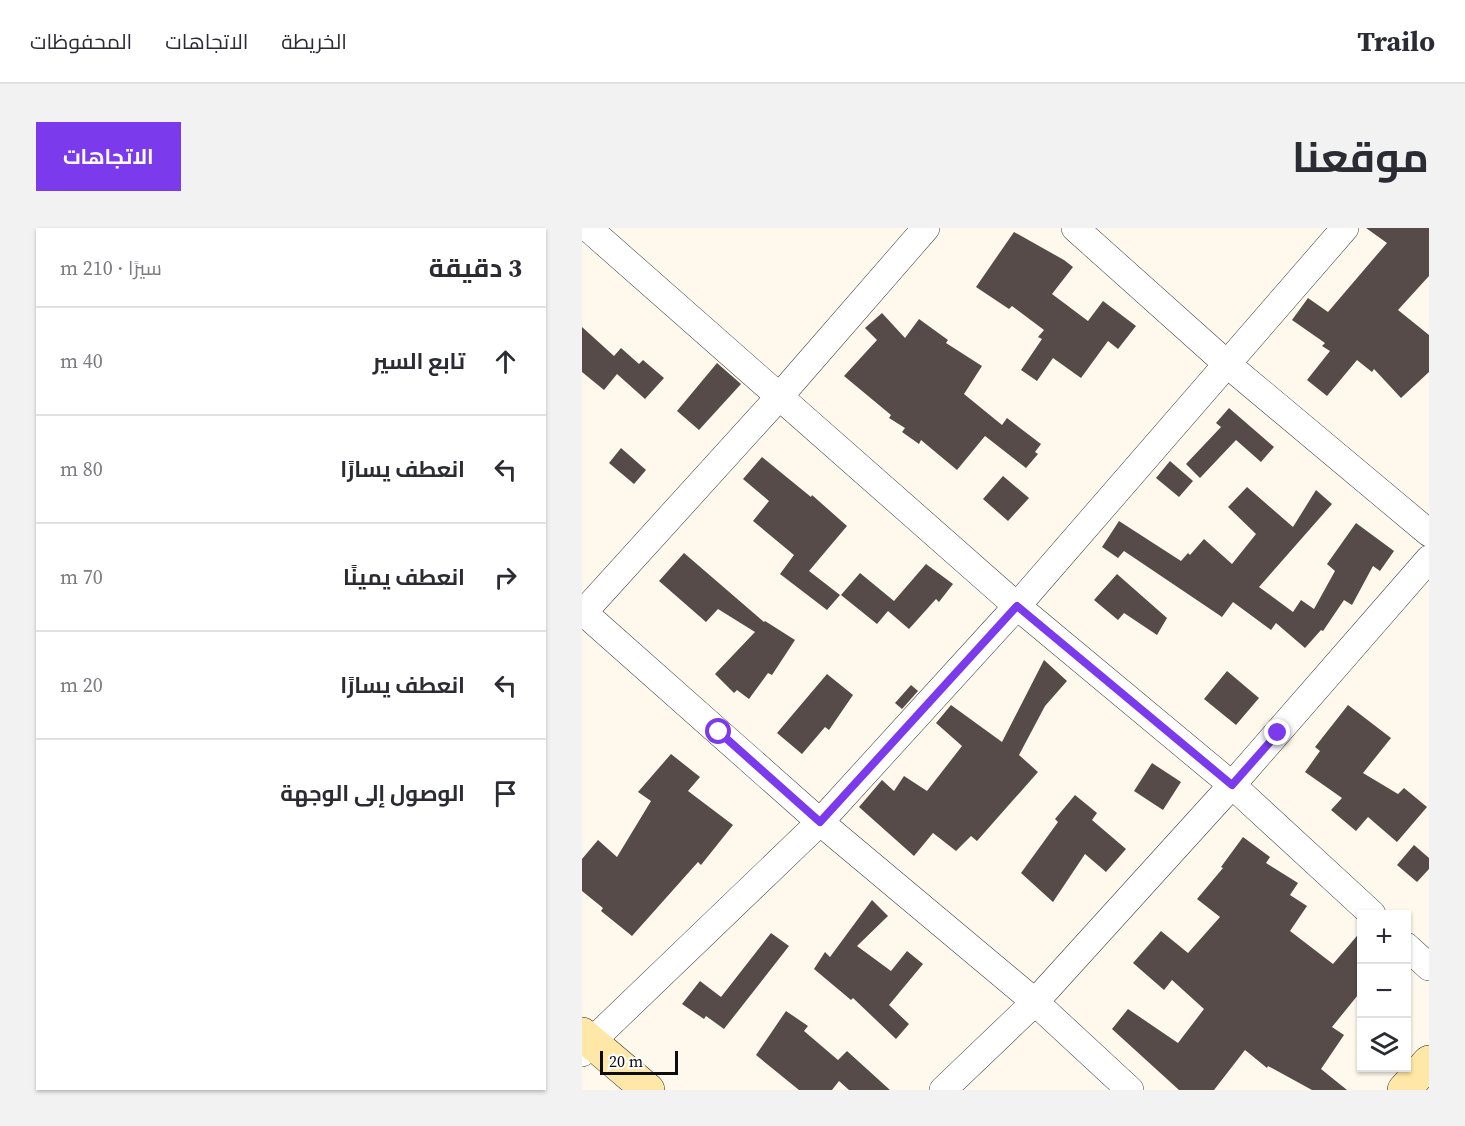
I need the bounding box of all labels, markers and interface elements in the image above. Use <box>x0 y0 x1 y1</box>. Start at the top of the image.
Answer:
text: Trailo <box>1357 22 1435 60</box>
text: المحفوظات <box>30 27 132 56</box>
text: الاتجاهات <box>165 27 248 56</box>
text: الخريطة <box>281 27 347 56</box>
button: الاتجاهات <box>36 122 181 191</box>
text: موقعنا <box>1292 128 1429 186</box>
text: 3 دقيقة <box>429 250 522 286</box>
text: سيرًا · 210 m <box>60 254 162 282</box>
icon: ahead <box>489 345 522 378</box>
text: تابع السير <box>373 346 465 376</box>
text: 40 m <box>60 347 103 375</box>
icon: left <box>489 453 522 486</box>
text: انعطف يسارًا <box>340 454 465 484</box>
text: 80 m <box>60 455 103 483</box>
icon: right <box>489 561 522 594</box>
text: انعطف يمينًا <box>343 562 465 592</box>
text: 70 m <box>60 563 103 591</box>
icon: left <box>489 669 522 702</box>
text: انعطف يسارًا <box>340 670 465 700</box>
text: 20 m <box>60 671 103 699</box>
route start <box>705 718 731 744</box>
route end <box>1264 719 1290 745</box>
icon: arrive <box>489 777 522 810</box>
text: الوصول إلى الوجهة <box>280 778 465 808</box>
map controls <box>1357 910 1411 1072</box>
button: + <box>1357 910 1411 964</box>
button: − <box>1357 964 1411 1018</box>
button: layers <box>1357 1018 1411 1072</box>
scale bar <box>600 1048 678 1076</box>
text: 20 m <box>609 1050 643 1072</box>

